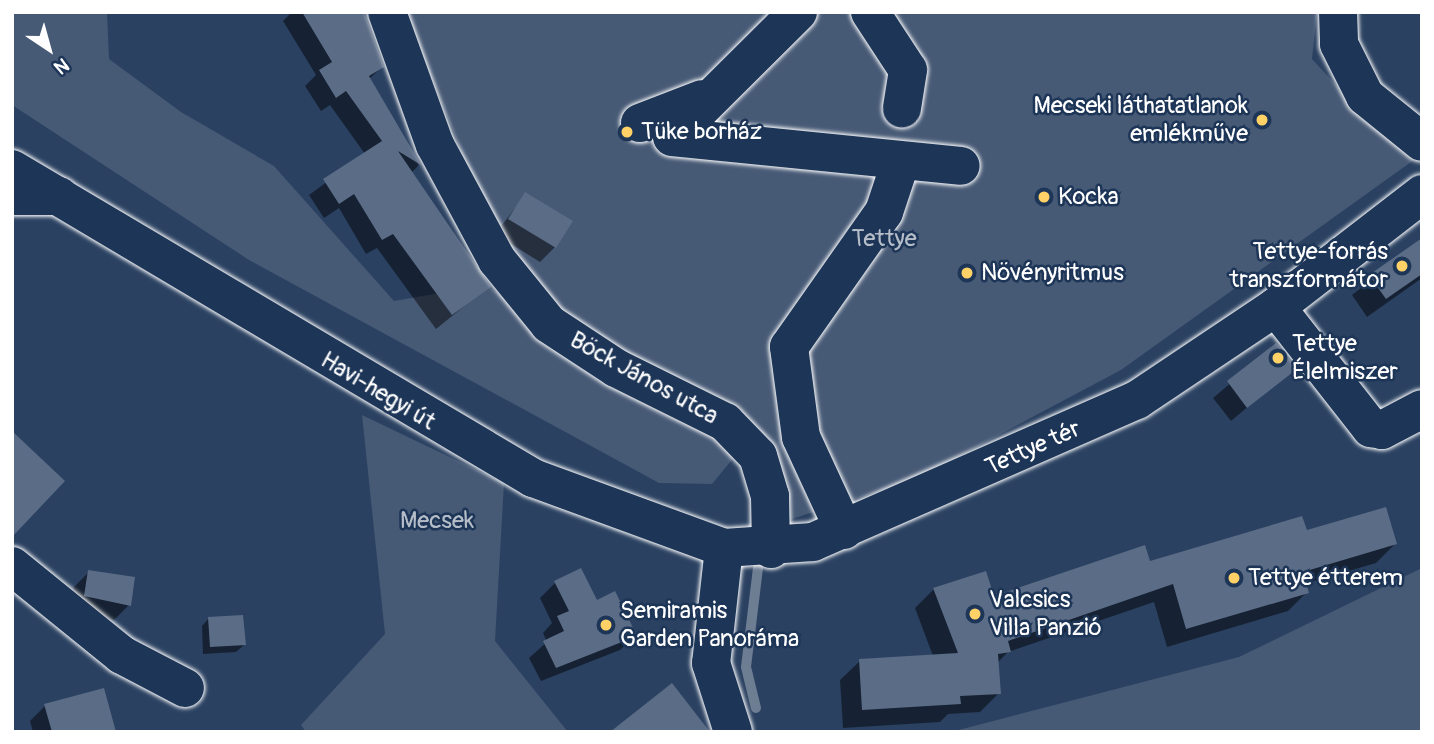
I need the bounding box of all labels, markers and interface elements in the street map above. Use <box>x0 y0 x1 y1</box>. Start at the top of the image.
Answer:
north arrow <box>14 14 84 84</box>
text: N <box>49 52 74 79</box>
place label: Mecseki láthatatlanok emlékműve <box>1033 92 1248 148</box>
marker: Mecseki láthatatlanok emlékműve <box>1254 112 1270 128</box>
place label: Tüke borház <box>641 118 762 146</box>
marker: Tüke borház <box>619 124 635 140</box>
place label: Kocka <box>1058 183 1119 211</box>
marker: Kocka <box>1036 189 1052 205</box>
park label: Tettye <box>852 225 916 253</box>
place label: Tettye-forrás transzformátor <box>1230 238 1388 294</box>
marker: Tettye-forrás transzformátor <box>1394 258 1410 274</box>
place label: Növényritmus <box>981 259 1124 287</box>
marker: Növényritmus <box>959 265 975 281</box>
street label: Böck János utca <box>565 325 723 431</box>
place label: Tettye Élelmiszer <box>1292 330 1398 386</box>
street label: Havi-hegyi út <box>315 346 441 436</box>
marker: Tettye Élelmiszer <box>1270 350 1286 366</box>
street label: Tettye tér <box>981 414 1085 482</box>
park label: Mecsek <box>400 507 474 535</box>
place label: Tettye étterem <box>1248 564 1403 592</box>
marker: Tettye étterem <box>1226 570 1242 586</box>
place label: Valcsics Villa Panzió <box>989 586 1102 642</box>
place label: Semiramis Garden Panoráma <box>620 597 799 653</box>
marker: Valcsics Villa Panzió <box>967 606 983 622</box>
marker: Semiramis Garden Panoráma <box>598 617 614 633</box>

